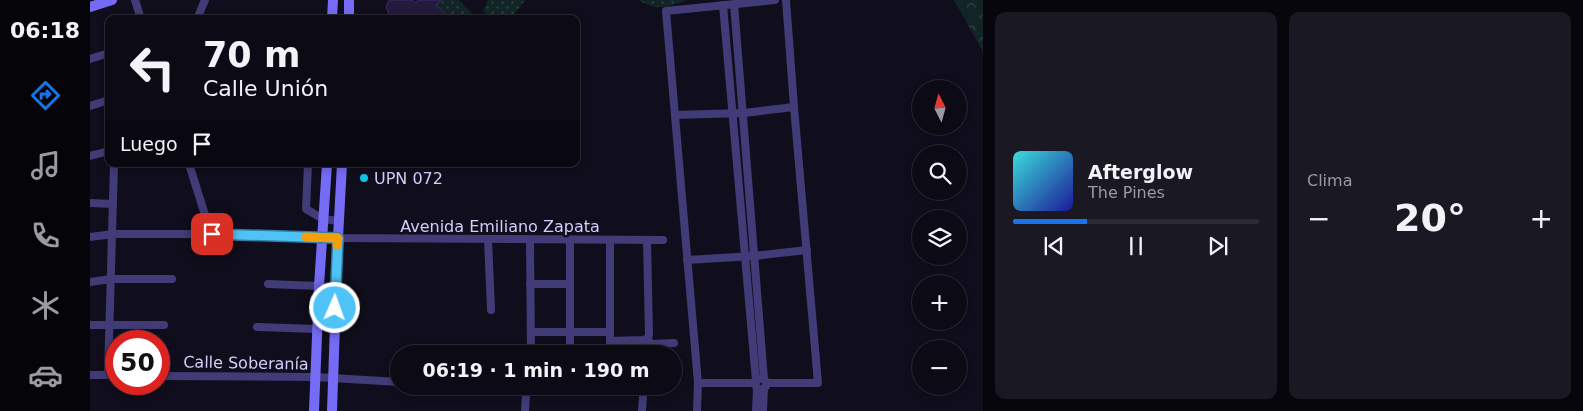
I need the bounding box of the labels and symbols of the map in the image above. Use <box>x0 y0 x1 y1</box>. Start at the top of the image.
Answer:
north arrow <box>912 80 968 135</box>
place label: UPN 072 <box>374 169 443 188</box>
marker: UPN 072 <box>358 172 370 184</box>
pin <box>191 213 233 255</box>
street label: Avenida Emiliano Zapata <box>400 217 600 236</box>
position arrow <box>308 281 360 333</box>
speed limit sign: 50 <box>105 330 170 395</box>
street label: Calle Soberanía <box>183 352 309 374</box>

